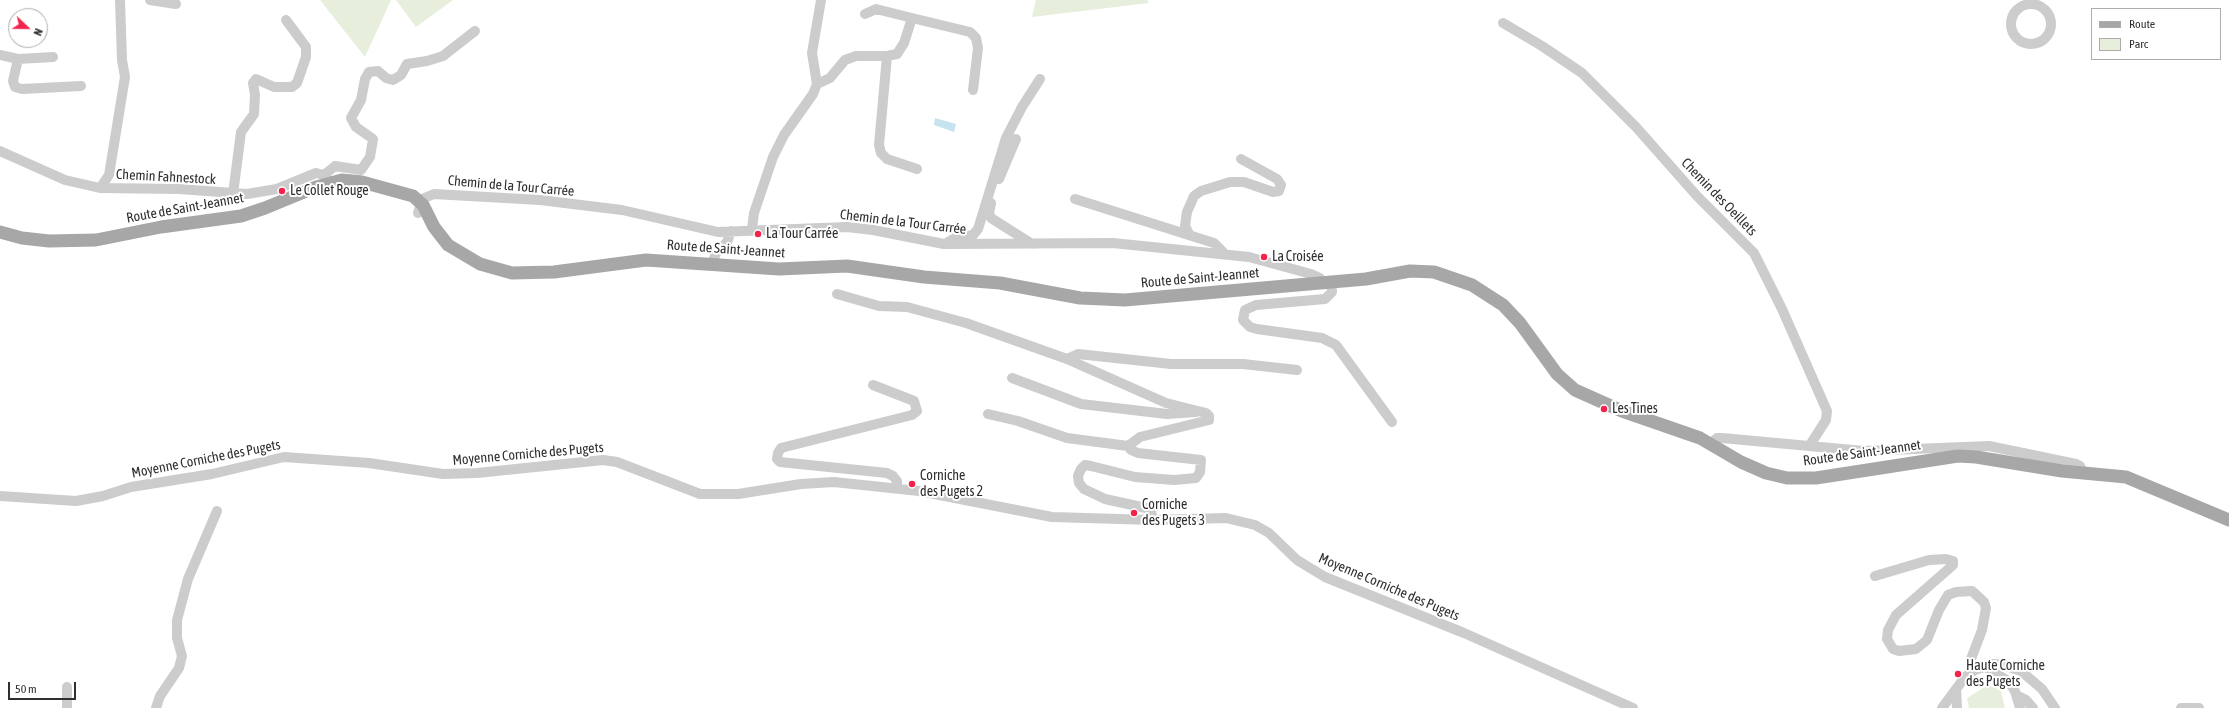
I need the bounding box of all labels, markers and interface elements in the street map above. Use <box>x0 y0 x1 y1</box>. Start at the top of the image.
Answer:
north arrow <box>8 8 48 48</box>
legend <box>2091 8 2221 60</box>
text: Route <box>2129 17 2155 31</box>
text: N <box>31 27 45 37</box>
text: Parc <box>2129 37 2148 51</box>
street label: Chemin des Oeillets <box>1678 155 1760 239</box>
street label: Chemin Fahnestock <box>116 166 216 188</box>
street label: Chemin de la Tour Carrée <box>447 172 575 200</box>
place label: Le Collet Rouge <box>290 183 369 199</box>
marker: Le Collet Rouge <box>277 186 287 196</box>
street label: Route de Saint-Jeannet <box>125 189 245 227</box>
street label: Chemin de la Tour Carrée <box>839 206 967 238</box>
place label: La Tour Carrée <box>766 226 838 242</box>
marker: La Tour Carrée <box>753 229 763 239</box>
street label: Route de Saint-Jeannet <box>666 236 786 262</box>
place label: La Croisée <box>1272 249 1324 265</box>
marker: La Croisée <box>1259 252 1269 262</box>
street label: Route de Saint-Jeannet <box>1140 264 1260 292</box>
place label: Les Tines <box>1612 401 1658 417</box>
marker: Les Tines <box>1599 404 1609 414</box>
street label: Moyenne Corniche des Pugets <box>130 436 282 482</box>
street label: Route de Saint-Jeannet <box>1802 436 1922 470</box>
street label: Moyenne Corniche des Pugets <box>452 439 604 469</box>
place label: Corniche des Pugets 2 <box>920 468 983 500</box>
marker: Corniche des Pugets 2 <box>907 479 917 489</box>
place label: Corniche des Pugets 3 <box>1142 497 1205 530</box>
marker: Corniche des Pugets 3 <box>1129 508 1139 518</box>
street label: Moyenne Corniche des Pugets <box>1316 550 1462 624</box>
place label: Haute Corniche des Pugets <box>1966 658 2045 690</box>
marker: Haute Corniche des Pugets <box>1953 669 1963 679</box>
scale bar <box>10 674 78 700</box>
text: 50 m <box>15 682 37 696</box>

